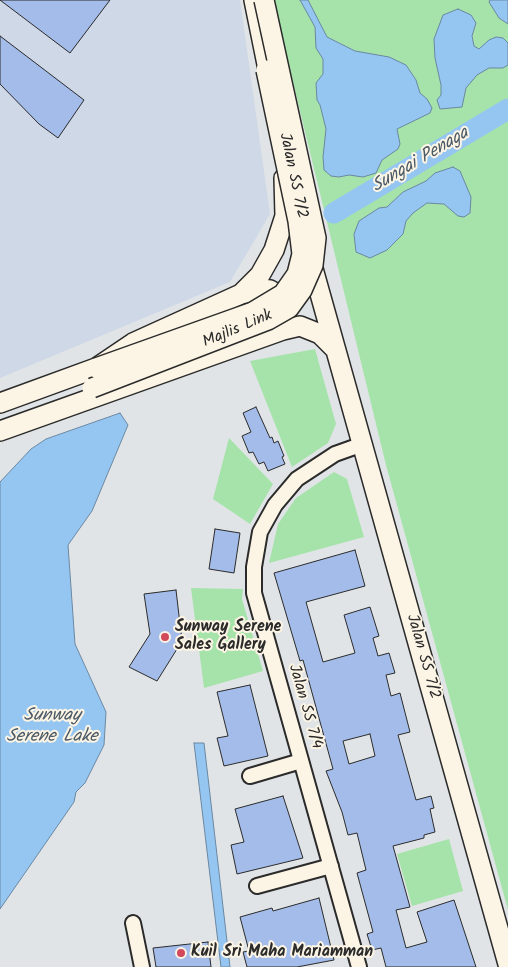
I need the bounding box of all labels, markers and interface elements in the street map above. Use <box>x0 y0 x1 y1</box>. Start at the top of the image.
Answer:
water label: Sungai Penaga <box>369 124 473 198</box>
street label: Jalan SS 7/2 <box>274 131 310 221</box>
street label: Majlis Link <box>200 307 276 353</box>
street label: Jalan SS 7/2 <box>401 612 443 702</box>
place label: Sunway Serene Sales Gallery <box>175 618 281 656</box>
marker: Sunway Serene Sales Gallery <box>159 631 171 643</box>
street label: Jalan SS 7/4 <box>283 663 325 751</box>
water label: Sunway Serene Lake <box>6 706 98 749</box>
place label: Kuil Sri Maha Mariamman <box>191 943 373 963</box>
marker: Kuil Sri Maha Mariamman <box>175 947 187 959</box>

